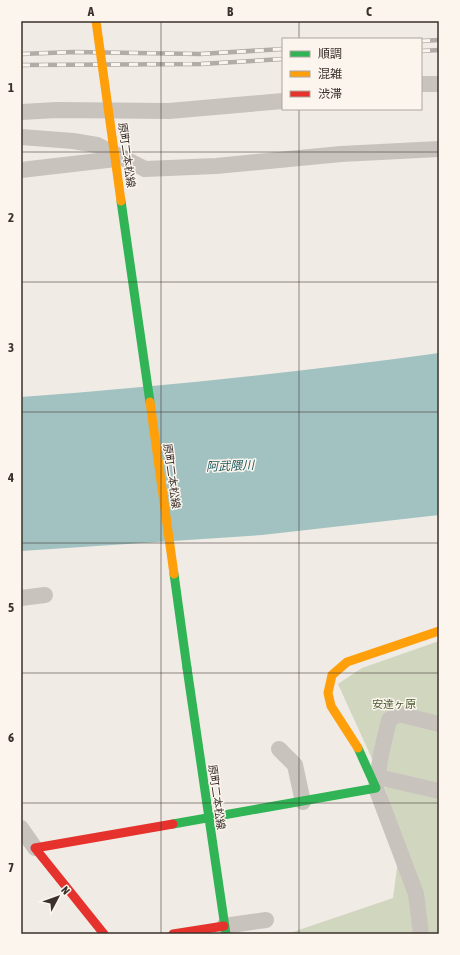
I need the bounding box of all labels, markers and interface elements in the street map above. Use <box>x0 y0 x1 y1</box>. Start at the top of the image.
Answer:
text: A <box>87 4 95 19</box>
text: B <box>227 4 234 19</box>
text: C <box>366 4 372 19</box>
legend <box>282 38 422 110</box>
text: 順調 <box>318 47 342 61</box>
text: 混雑 <box>318 67 342 81</box>
text: 1 <box>8 80 14 95</box>
text: 渋滞 <box>318 87 342 101</box>
street label: 原町二本松線 <box>116 121 138 189</box>
text: 2 <box>8 210 14 225</box>
text: 3 <box>8 340 14 355</box>
street label: 原町二本松線 <box>161 442 183 510</box>
water label: 阿武隈川 <box>206 458 256 474</box>
text: 4 <box>7 470 14 485</box>
text: 5 <box>8 600 14 615</box>
park label: 安達ヶ原 <box>372 698 416 710</box>
text: 6 <box>8 730 14 745</box>
street label: 原町二本松線 <box>206 763 228 831</box>
text: 7 <box>8 860 14 875</box>
north arrow <box>38 877 78 917</box>
text: N <box>59 884 72 897</box>

